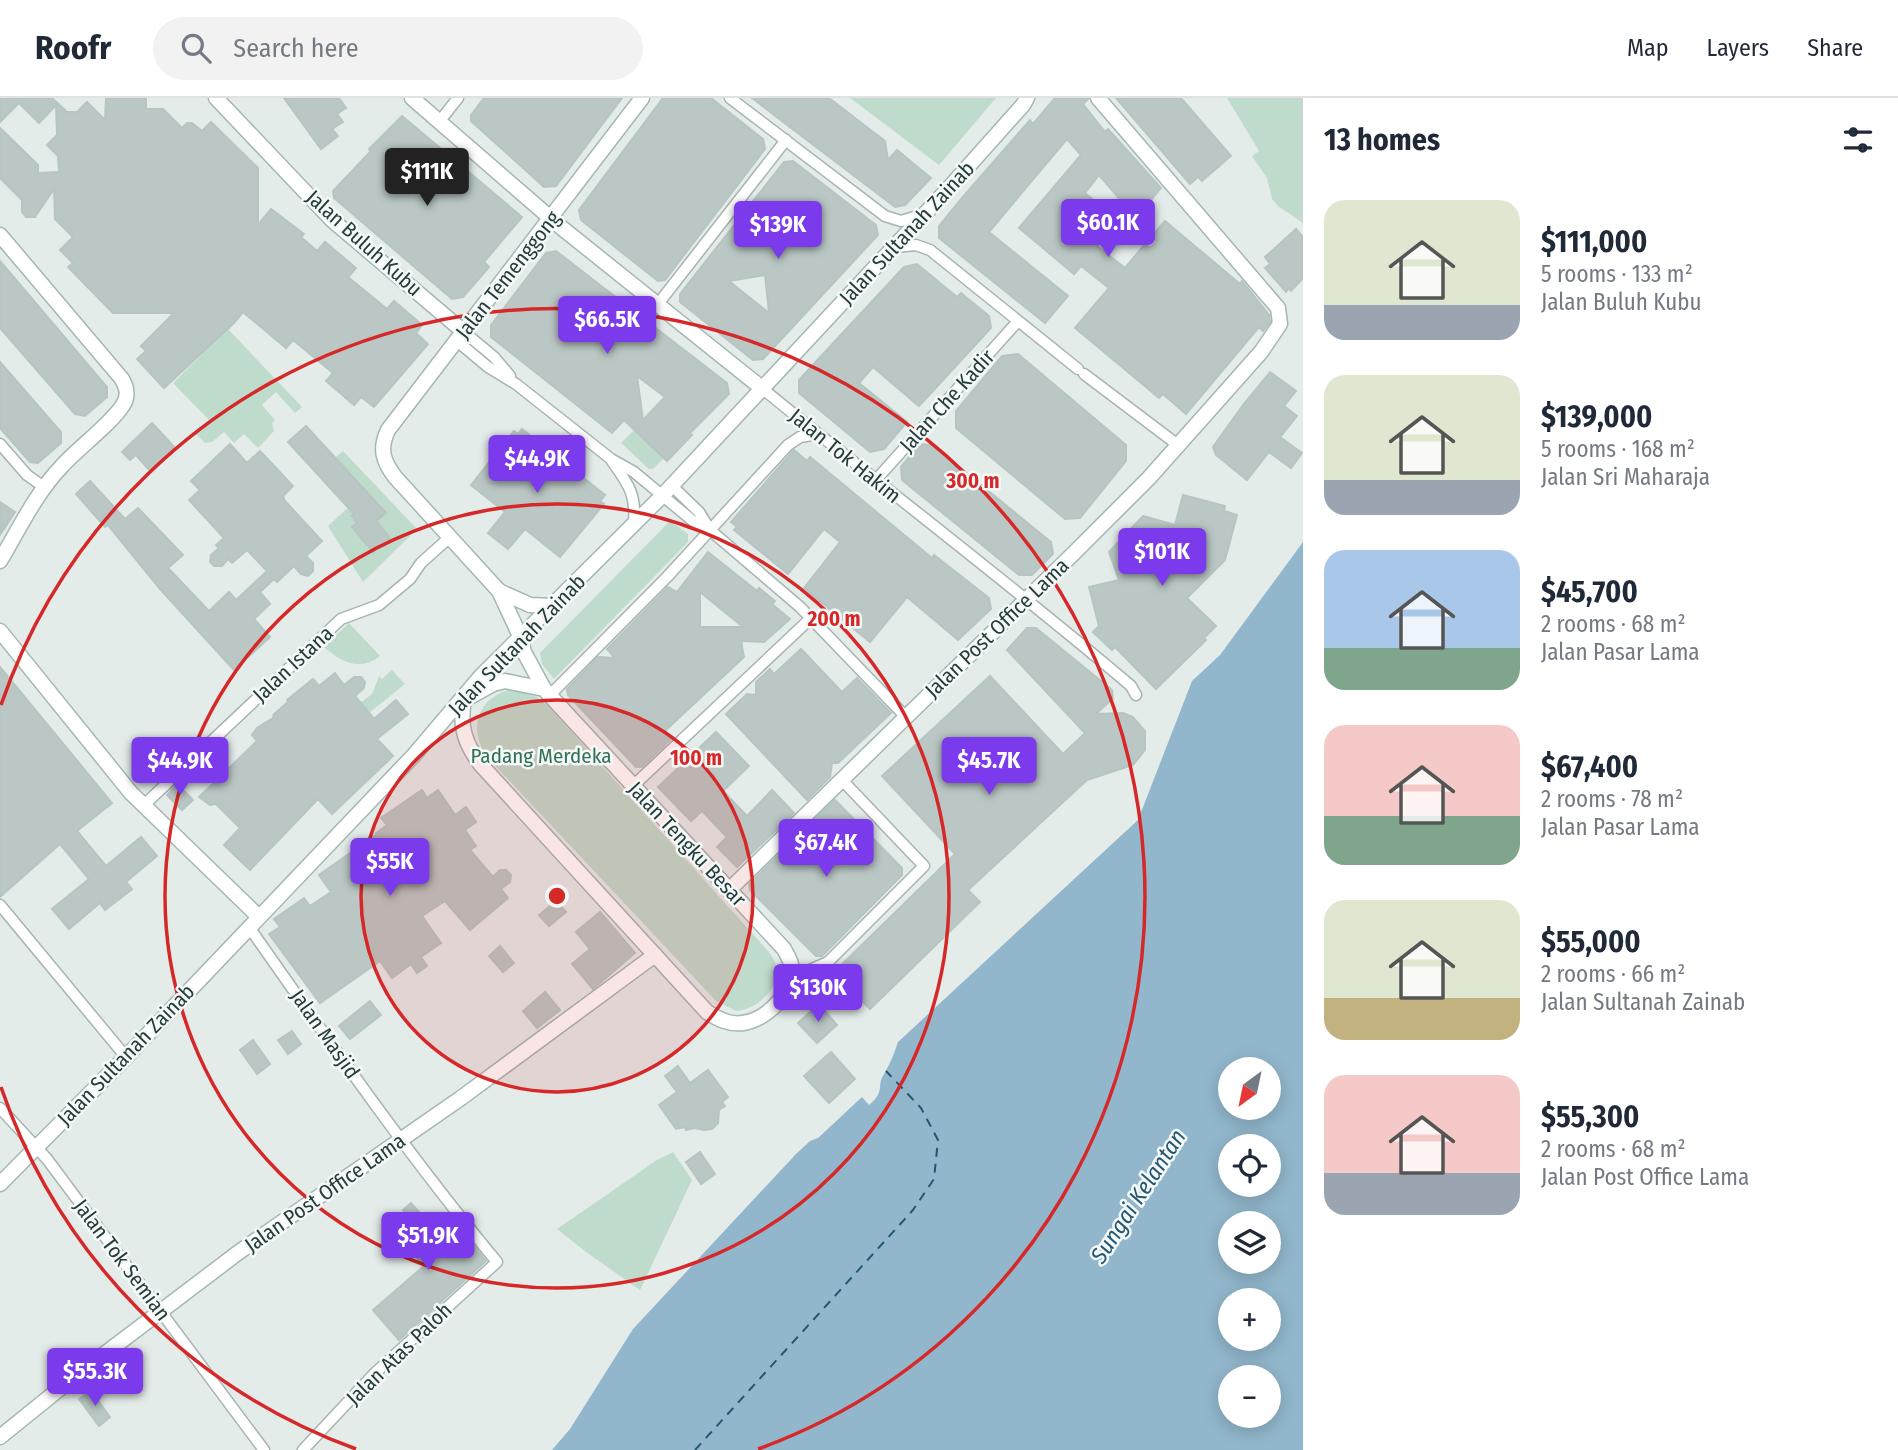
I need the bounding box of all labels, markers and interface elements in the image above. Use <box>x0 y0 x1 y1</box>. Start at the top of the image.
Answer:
search box <box>153 17 643 80</box>
text: Roofr <box>35 28 111 68</box>
icon: search <box>177 29 215 67</box>
text: Search here <box>233 33 359 64</box>
text: Map <box>1627 34 1669 62</box>
text: Layers <box>1707 34 1769 62</box>
text: Share <box>1807 34 1863 62</box>
icon: filters <box>1839 121 1877 159</box>
text: 13 homes <box>1324 122 1440 158</box>
pin: $111K <box>378 148 476 208</box>
street label: Jalan Sultanah Zainab <box>834 156 980 310</box>
text: $111K <box>401 157 453 185</box>
street label: Jalan Buluh Kubu <box>301 184 427 302</box>
pin: $60.1K <box>1051 200 1165 259</box>
pin: $139K <box>729 202 827 261</box>
street label: Jalan Temenggong <box>450 206 566 344</box>
text: $60.1K <box>1077 208 1139 236</box>
text: $139K <box>750 210 806 238</box>
text: $111,000 <box>1541 224 1647 260</box>
icon: home <box>1380 228 1464 312</box>
text: 5 rooms · 133 m² <box>1541 260 1693 288</box>
text: Jalan Buluh Kubu <box>1541 288 1702 316</box>
pin: $66.5K <box>550 296 664 356</box>
text: $66.5K <box>574 305 640 333</box>
street label: Jalan Che Kadir <box>894 344 1000 458</box>
text: $139,000 <box>1541 399 1652 435</box>
street label: Jalan Tok Hakim <box>784 403 906 509</box>
icon: home <box>1380 403 1464 487</box>
text: 5 rooms · 168 m² <box>1541 435 1695 463</box>
pin: $44.9K <box>480 436 594 495</box>
text: $44.9K <box>504 444 570 472</box>
text: Jalan Sri Maharaja <box>1541 463 1710 491</box>
text: 300 m <box>945 468 1000 494</box>
pin: $101K <box>1113 528 1211 588</box>
text: $101K <box>1134 537 1190 565</box>
street label: Jalan Post Office Lama <box>920 553 1074 703</box>
street label: Jalan Sultanah Zainab <box>443 569 591 721</box>
text: $45,700 <box>1541 574 1638 610</box>
icon: home <box>1380 578 1464 662</box>
text: 200 m <box>806 606 861 632</box>
text: 2 rooms · 68 m² <box>1541 610 1686 638</box>
street label: Jalan Istana <box>247 620 339 708</box>
text: Jalan Pasar Lama <box>1541 638 1700 666</box>
pin: $44.9K <box>123 738 237 797</box>
pin: $45.7K <box>932 738 1046 797</box>
park label: Padang Merdeka <box>470 743 612 769</box>
text: 100 m <box>670 745 722 771</box>
text: $44.9K <box>147 746 213 774</box>
text: $45.7K <box>958 746 1020 774</box>
text: $67,400 <box>1541 749 1638 785</box>
icon: home <box>1380 753 1464 837</box>
street label: Jalan Tengku Besar <box>622 776 752 912</box>
text: 2 rooms · 78 m² <box>1541 785 1683 813</box>
text: Jalan Pasar Lama <box>1541 813 1700 841</box>
pin: $67.4K <box>769 820 883 879</box>
text: $67.4K <box>795 828 857 856</box>
pin: $55K <box>349 838 431 898</box>
text: $55K <box>366 847 414 875</box>
centre of rings <box>545 884 569 908</box>
text: $55,000 <box>1541 924 1641 960</box>
icon: home <box>1380 928 1464 1012</box>
text: 2 rooms · 66 m² <box>1541 960 1685 988</box>
pin: $130K <box>769 964 867 1024</box>
text: $130K <box>789 973 847 1001</box>
street label: Jalan Sultanah Zainab <box>52 979 200 1131</box>
street label: Jalan Masjid <box>285 984 365 1084</box>
text: Jalan Sultanah Zainab <box>1541 988 1745 1016</box>
north arrow <box>1218 1057 1281 1120</box>
map controls <box>1218 1057 1281 1428</box>
text: $55,300 <box>1541 1099 1639 1135</box>
icon: home <box>1380 1103 1464 1187</box>
water label: Sungai Kelantan <box>1084 1124 1192 1269</box>
street label: Jalan Post Office Lama <box>240 1128 410 1258</box>
button: locate <box>1218 1134 1281 1197</box>
text: 2 rooms · 68 m² <box>1541 1135 1686 1163</box>
text: Jalan Post Office Lama <box>1541 1163 1749 1191</box>
street label: Jalan Tok Semian <box>68 1194 176 1326</box>
button: layers <box>1218 1211 1281 1274</box>
pin: $51.9K <box>371 1212 485 1272</box>
text: $51.9K <box>397 1221 459 1249</box>
button: + <box>1218 1288 1281 1351</box>
street label: Jalan Atas Paloh <box>341 1297 457 1411</box>
pin: $55.3K <box>38 1348 152 1408</box>
text: $55.3K <box>63 1357 127 1385</box>
button: − <box>1218 1365 1281 1428</box>

